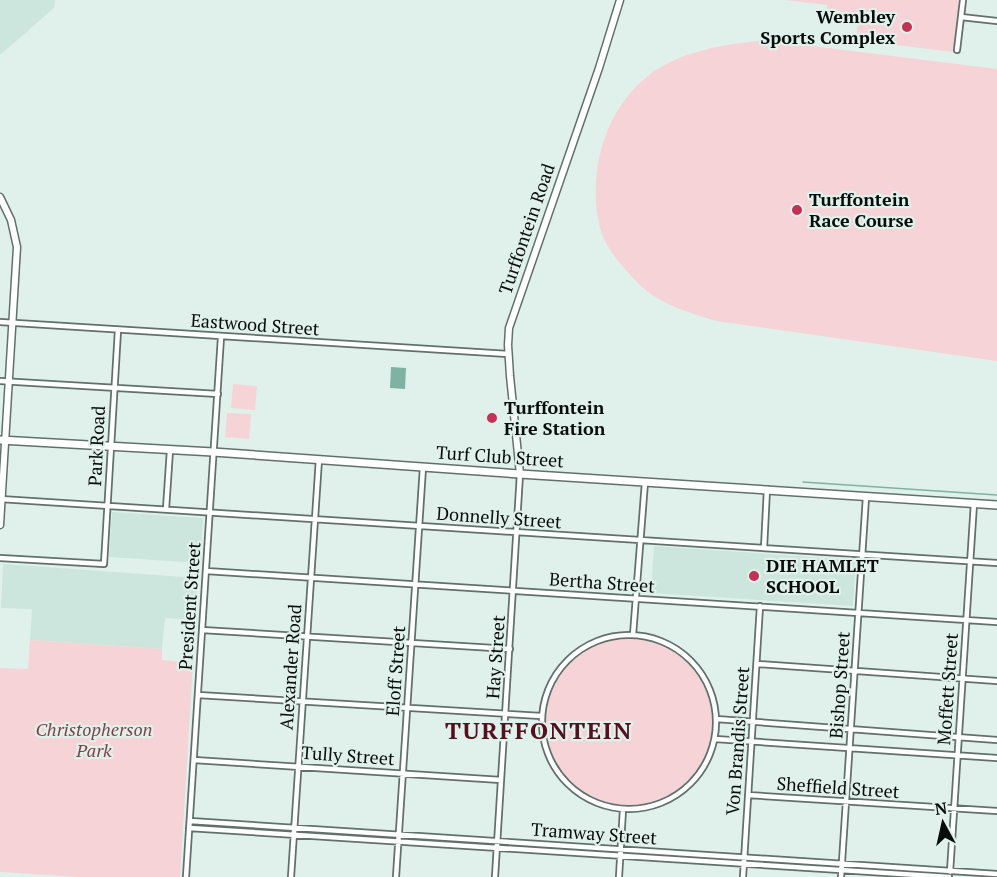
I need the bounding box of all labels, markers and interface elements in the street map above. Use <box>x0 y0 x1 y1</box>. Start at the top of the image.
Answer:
place label: Wembley Sports Complex <box>760 4 895 49</box>
marker: Wembley Sports Complex <box>900 20 914 34</box>
street label: Turffontein Road <box>492 160 560 297</box>
place label: Turffontein Race Course <box>809 187 914 232</box>
marker: Turffontein Race Course <box>790 203 804 217</box>
street label: Eastwood Street <box>190 308 321 341</box>
place label: Turffontein Fire Station <box>504 395 606 440</box>
street label: Park Road <box>82 405 110 487</box>
marker: Turffontein Fire Station <box>485 411 499 425</box>
street label: Turf Club Street <box>435 440 565 472</box>
street label: Donnelly Street <box>436 501 563 533</box>
street label: President Street <box>173 541 205 671</box>
place label: DIE HAMLET SCHOOL <box>766 553 879 598</box>
street label: Bertha Street <box>548 566 656 598</box>
marker: DIE HAMLET SCHOOL <box>747 569 761 583</box>
street label: Alexander Road <box>274 603 306 731</box>
street label: Hay Street <box>480 614 510 700</box>
street label: Eloff Street <box>380 625 410 717</box>
street label: Bishop Street <box>823 630 855 739</box>
street label: Moffett Street <box>931 632 963 746</box>
street label: Von Brandis Street <box>720 665 754 816</box>
district label: TURFFONTEIN <box>445 714 633 746</box>
park label: Christopherson Park <box>35 717 153 762</box>
street label: Tully Street <box>301 740 396 770</box>
street label: Sheffield Street <box>776 771 901 803</box>
north arrow <box>913 793 973 853</box>
text: N <box>933 796 948 820</box>
street label: Tramway Street <box>530 817 658 849</box>

